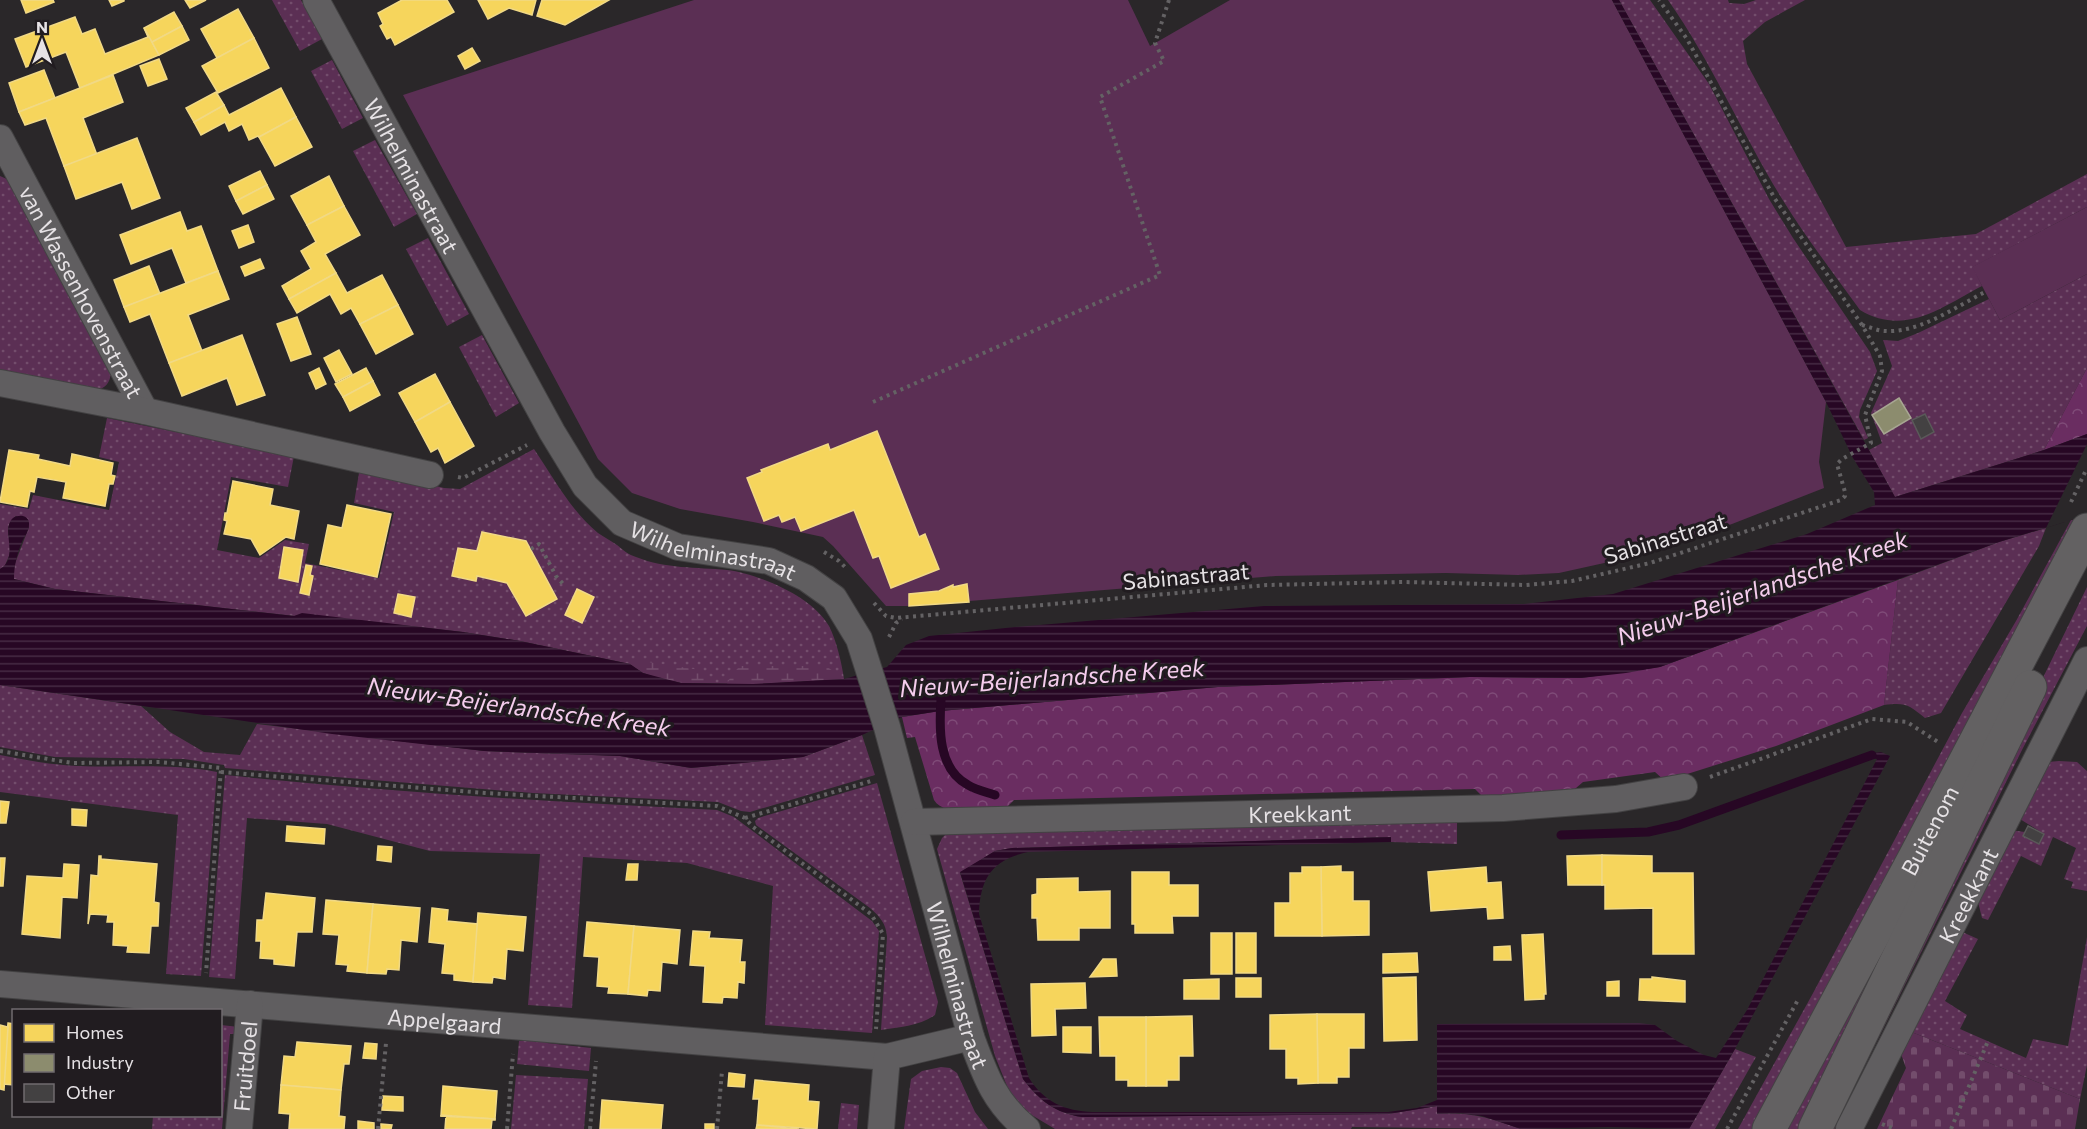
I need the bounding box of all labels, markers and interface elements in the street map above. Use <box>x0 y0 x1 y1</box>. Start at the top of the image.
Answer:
north arrow <box>12 12 72 72</box>
text: N <box>36 17 48 36</box>
street label: Wilhelminastraat <box>359 94 465 258</box>
street label: van Wassenhovenstraat <box>14 181 149 402</box>
street label: Sabinastraat <box>1600 507 1730 569</box>
street label: Wilhelminastraat <box>626 515 801 585</box>
water label: Nieuw-Beijerlandsche Kreek <box>1613 523 1912 651</box>
street label: Sabinastraat <box>1122 557 1250 595</box>
water label: Nieuw-Beijerlandsche Kreek <box>898 652 1207 702</box>
water label: Nieuw-Beijerlandsche Kreek <box>365 670 674 742</box>
street label: Buitenom <box>1894 781 1964 880</box>
street label: Kreekkant <box>1248 798 1352 828</box>
street label: Kreekkant <box>1932 843 2003 948</box>
street label: Wilhelminastraat <box>921 899 995 1072</box>
street label: Appelgaard <box>386 1002 503 1039</box>
legend <box>12 1009 222 1117</box>
street label: Fruitdoel <box>227 1020 262 1113</box>
text: Homes <box>66 1021 124 1043</box>
text: Industry <box>66 1051 134 1073</box>
text: Other <box>66 1081 115 1103</box>

